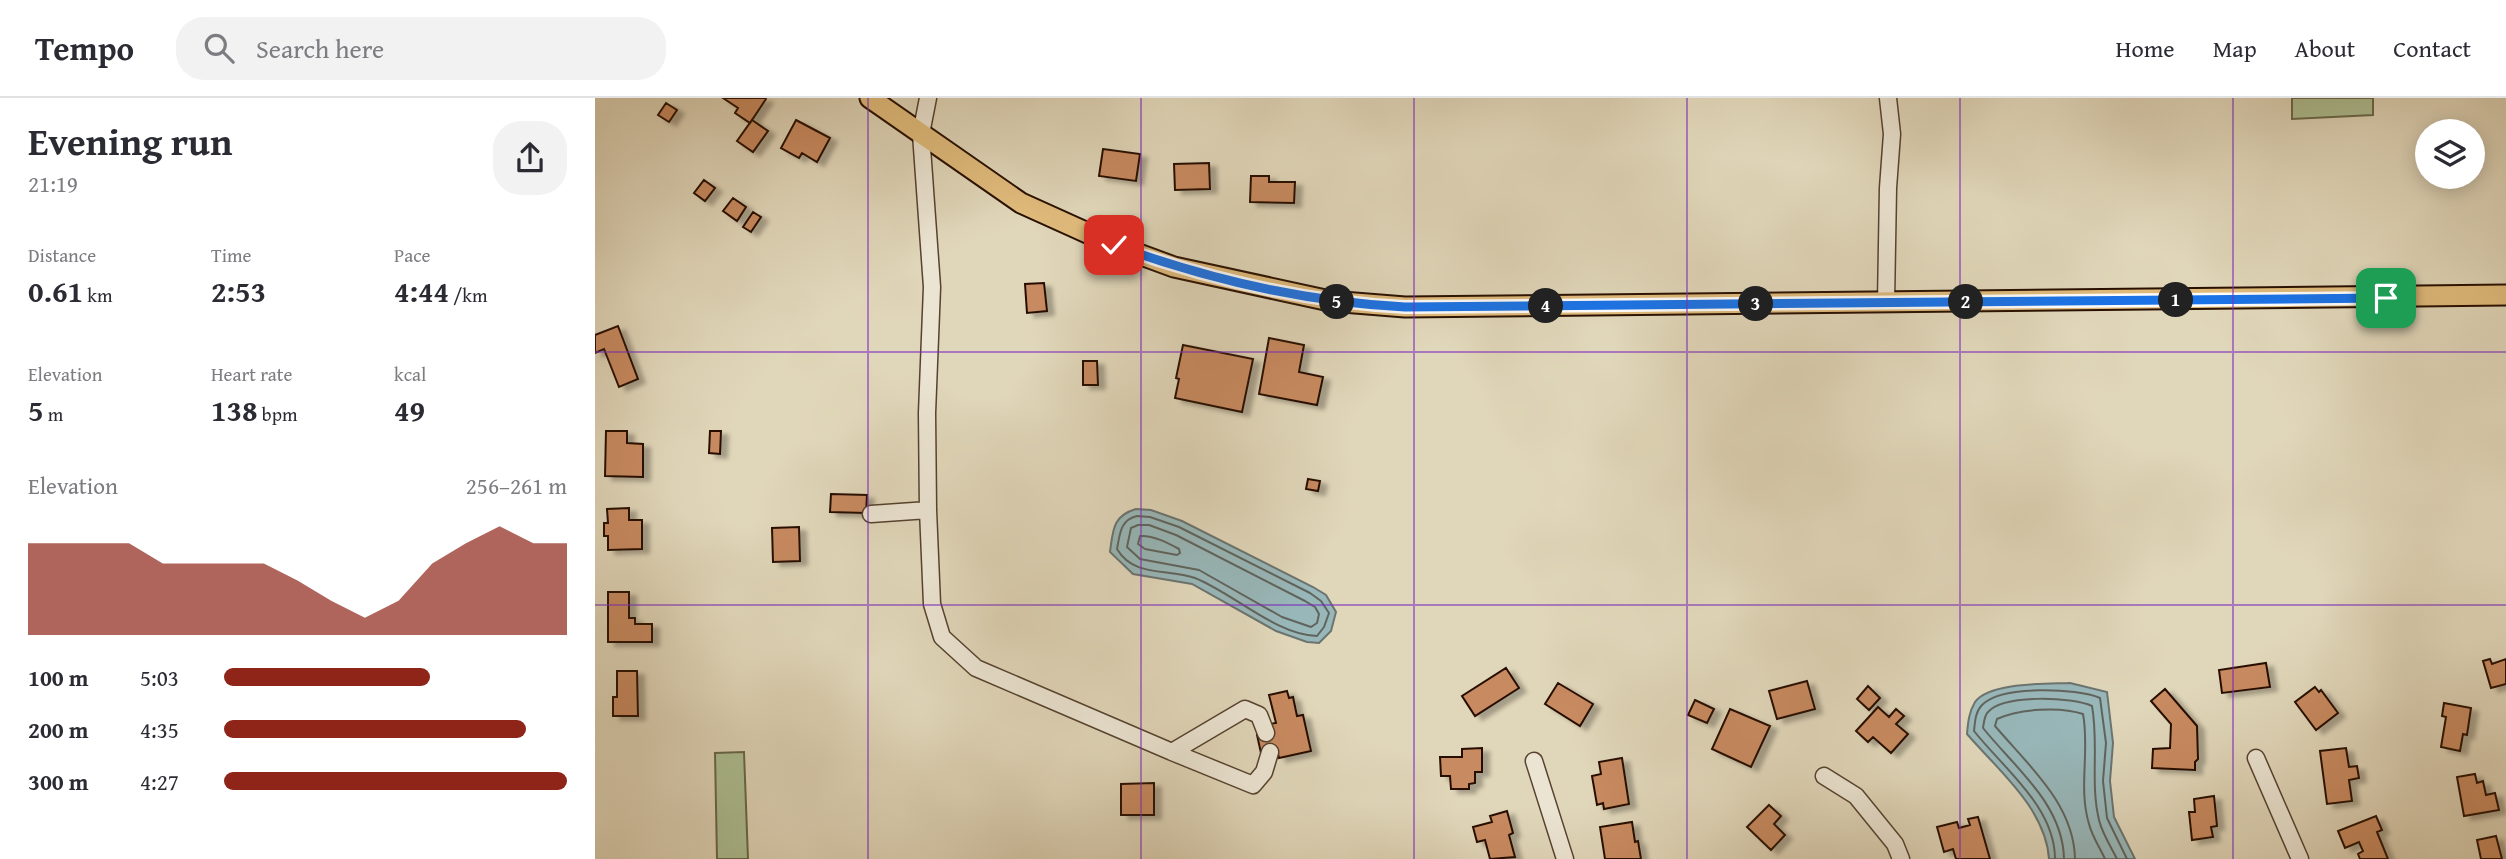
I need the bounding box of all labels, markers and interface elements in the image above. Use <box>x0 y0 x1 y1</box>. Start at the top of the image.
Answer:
search box <box>176 17 666 80</box>
text: Tempo <box>35 24 134 72</box>
icon: search <box>200 29 238 67</box>
text: Search here <box>256 29 384 68</box>
text: Home <box>2116 31 2175 66</box>
text: Map <box>2213 31 2257 66</box>
text: About <box>2295 31 2355 66</box>
text: Contact <box>2393 31 2471 66</box>
text: Evening run <box>28 113 232 169</box>
map controls <box>2415 119 2485 189</box>
button: layers <box>2415 119 2485 189</box>
button: share <box>493 121 567 195</box>
text: 21:19 <box>28 167 78 200</box>
pin <box>1084 215 1144 275</box>
icon: check <box>1095 226 1133 264</box>
text: Distance <box>28 241 96 269</box>
text: Time <box>211 241 251 269</box>
text: Pace <box>394 241 431 269</box>
pin <box>2356 268 2416 328</box>
text: 0.61 <box>28 269 83 313</box>
text: 2:53 <box>211 269 266 313</box>
text: 4:44 <box>394 269 449 313</box>
icon: arrive <box>2367 279 2405 317</box>
text: km <box>83 281 112 309</box>
text: /km <box>449 281 487 309</box>
pin: 1 <box>2159 282 2193 318</box>
pin: 5 <box>1319 284 1355 320</box>
pin: 2 <box>1949 284 1983 320</box>
text: 1 <box>2171 285 2180 313</box>
pin: 3 <box>1739 286 1773 322</box>
text: 5 <box>1332 287 1341 315</box>
text: 2 <box>1961 287 1970 315</box>
pin: 4 <box>1529 288 1563 324</box>
text: 3 <box>1751 289 1760 317</box>
text: 4 <box>1541 291 1550 319</box>
text: Elevation <box>28 360 102 388</box>
text: Heart rate <box>211 360 292 388</box>
text: kcal <box>394 360 426 388</box>
text: 5 <box>28 388 44 432</box>
text: 138 <box>211 388 258 432</box>
text: 49 <box>394 388 425 432</box>
text: m <box>44 400 63 428</box>
text: bpm <box>258 400 297 428</box>
text: Elevation <box>28 469 118 502</box>
text: 256–261 m <box>466 469 567 502</box>
text: 100 m <box>28 661 89 694</box>
text: 5:03 <box>140 661 179 694</box>
text: 200 m <box>28 713 89 746</box>
text: 4:35 <box>140 713 179 746</box>
text: 300 m <box>28 765 89 798</box>
text: 4:27 <box>140 765 179 798</box>

